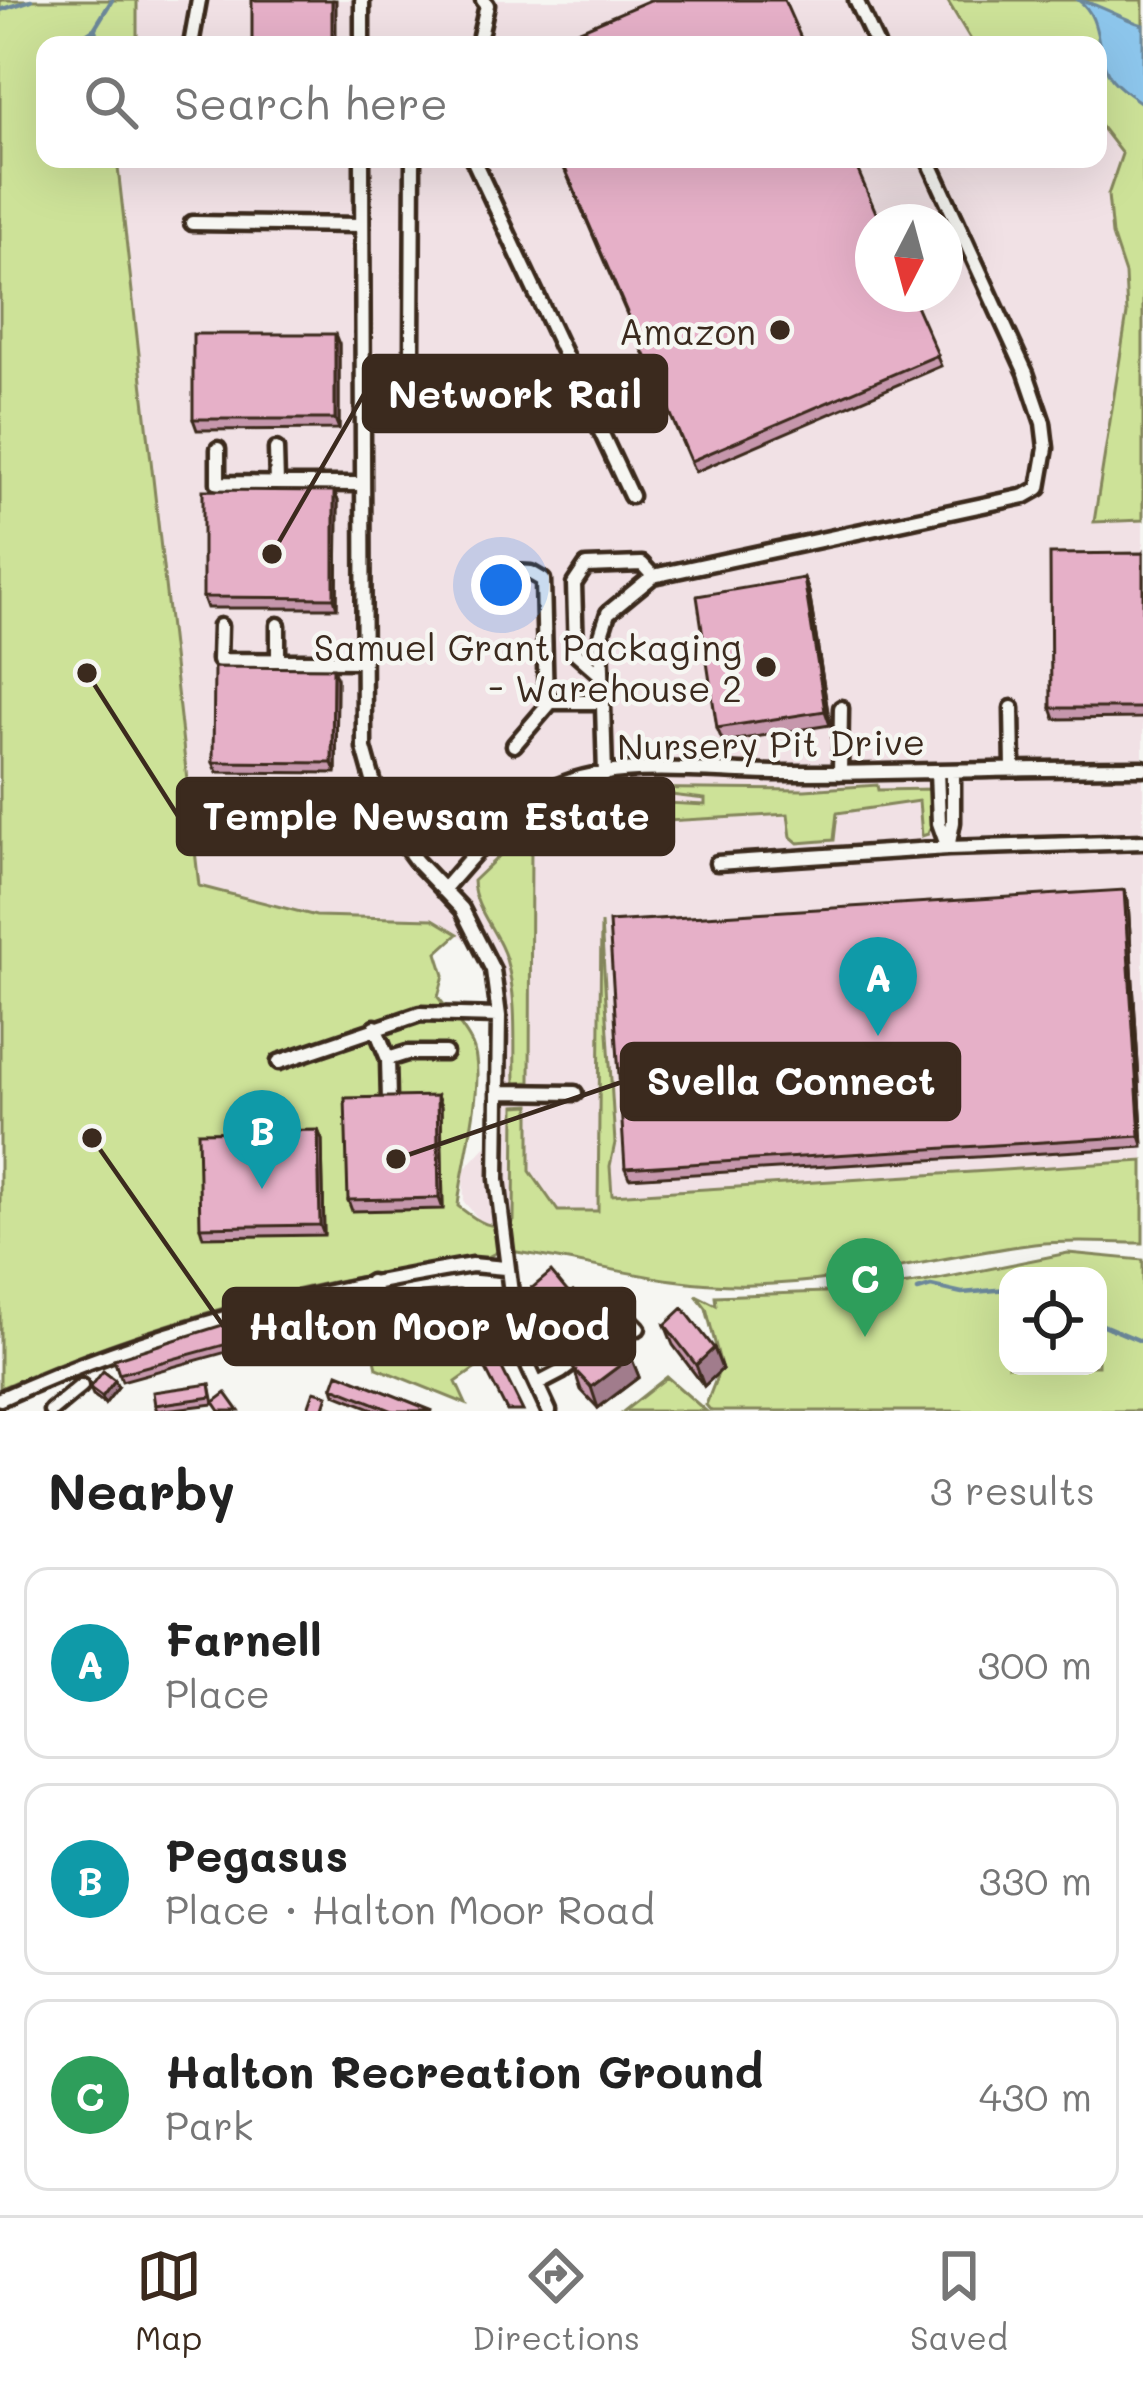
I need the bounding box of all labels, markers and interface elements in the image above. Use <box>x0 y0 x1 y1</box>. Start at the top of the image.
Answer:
search box <box>36 36 1107 168</box>
icon: search <box>78 69 144 135</box>
text: Search here <box>174 73 448 131</box>
north arrow <box>855 204 963 312</box>
place label: Amazon <box>619 307 756 354</box>
marker: Amazon <box>767 317 793 343</box>
callout: Network Rail <box>364 356 666 431</box>
text: Network Rail <box>388 367 642 418</box>
your location <box>471 555 531 615</box>
place label: Samuel Grant Packaging - Warehouse 2 <box>314 623 742 711</box>
marker: Samuel Grant Packaging - Warehouse 2 <box>753 654 779 680</box>
street label: Nursery Pit Drive <box>617 717 925 770</box>
callout: Temple Newsam Estate <box>178 779 673 854</box>
text: Temple Newsam Estate <box>202 789 650 840</box>
pin: A <box>839 937 917 1036</box>
callout: Svella Connect <box>622 1044 959 1119</box>
text: Svella Connect <box>646 1054 936 1105</box>
pin: B <box>223 1090 301 1189</box>
pin: C <box>826 1238 904 1337</box>
map controls <box>999 1267 1107 1375</box>
button: locate <box>999 1267 1107 1375</box>
callout: Halton Moor Wood <box>224 1289 634 1364</box>
text: Halton Moor Wood <box>248 1299 610 1350</box>
text: Nearby <box>48 1456 235 1523</box>
text: 3 results <box>930 1464 1095 1515</box>
text: Farnell <box>165 1609 322 1667</box>
text: A <box>76 1638 104 1689</box>
text: 300 m <box>977 1638 1092 1689</box>
text: Place <box>165 1667 270 1718</box>
text: Pegasus <box>165 1825 348 1883</box>
text: B <box>77 1854 103 1905</box>
text: 330 m <box>979 1854 1092 1905</box>
text: Place · Halton Moor Road <box>165 1883 655 1934</box>
text: Halton Recreation Ground <box>165 2041 763 2099</box>
text: C <box>76 2070 104 2121</box>
text: 430 m <box>979 2070 1092 2121</box>
text: Park <box>165 2099 253 2150</box>
tab: Map <box>135 2243 202 2358</box>
tab: Directions <box>472 2243 640 2358</box>
tab: Saved <box>910 2243 1008 2358</box>

